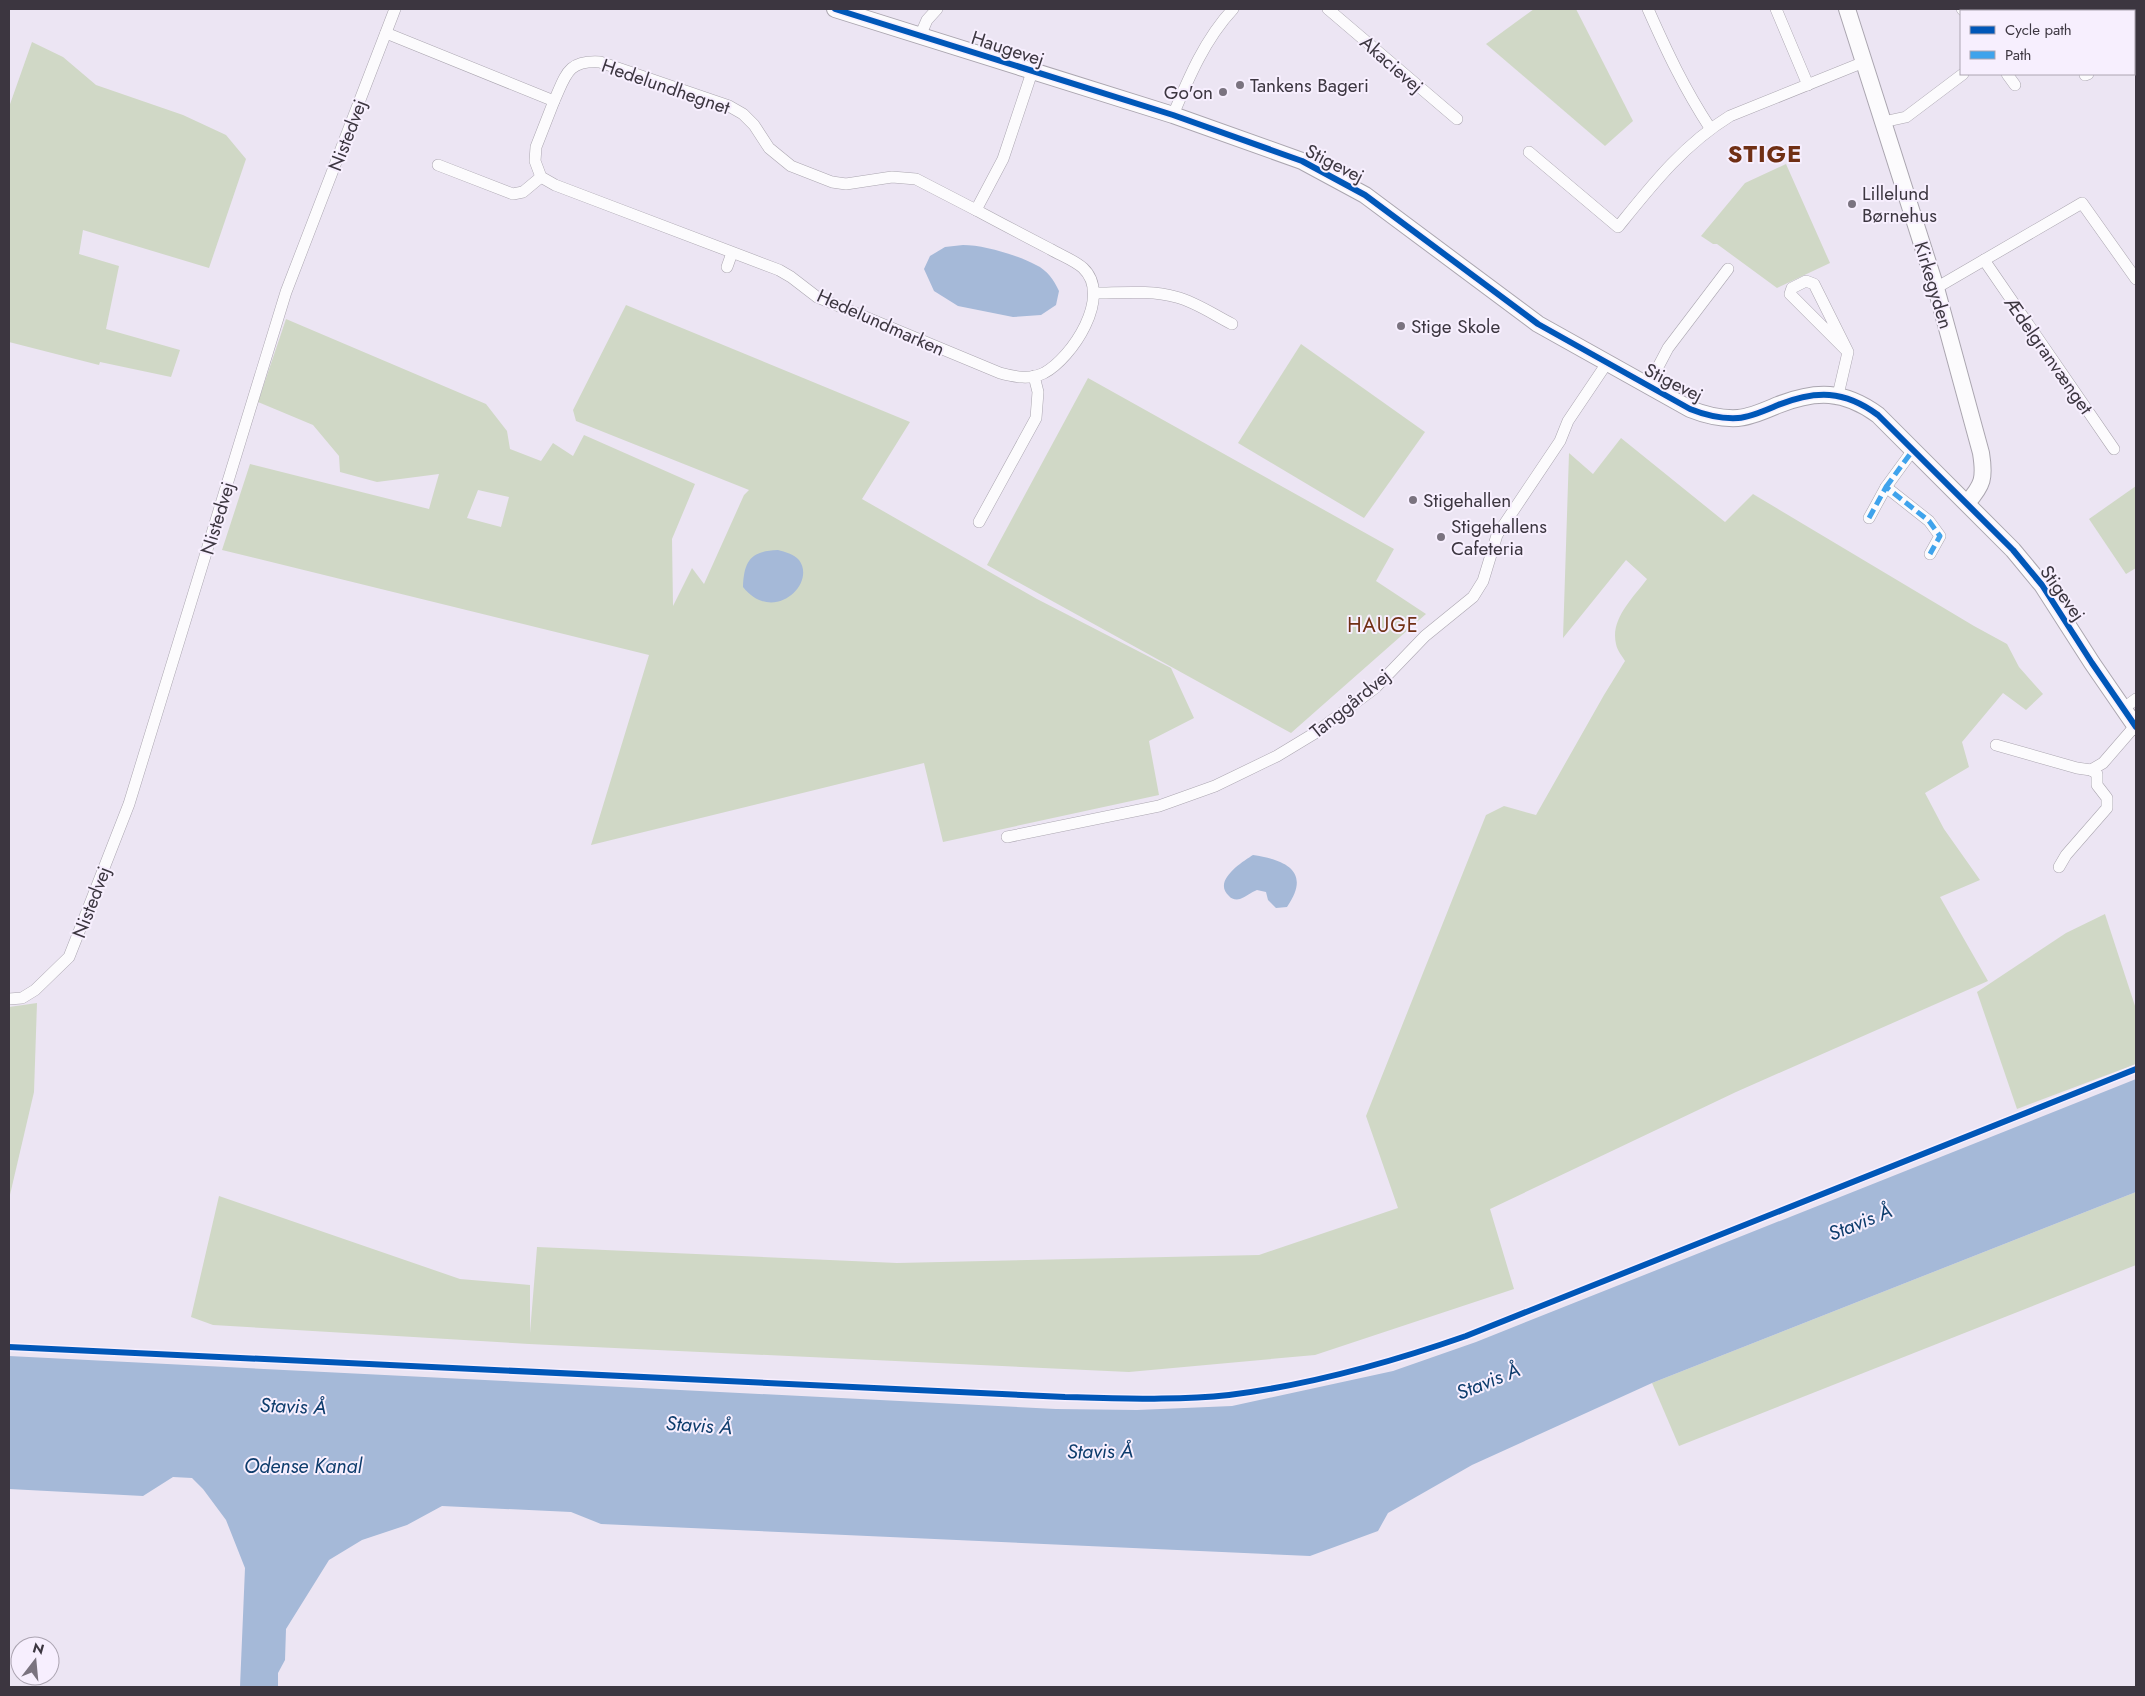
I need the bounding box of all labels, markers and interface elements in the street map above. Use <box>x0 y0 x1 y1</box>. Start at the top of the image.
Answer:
legend <box>1960 10 2135 75</box>
text: Cycle path <box>2005 19 2072 41</box>
street label: Haugevej <box>968 24 1048 73</box>
street label: Akacievej <box>1354 29 1429 100</box>
text: Path <box>2005 44 2031 66</box>
street label: Hedelundhegnet <box>598 52 734 121</box>
place label: Tankens Bageri <box>1250 72 1369 99</box>
place label: Go'on <box>1164 79 1213 106</box>
marker: Tankens Bageri <box>1234 79 1246 91</box>
marker: Go'on <box>1217 86 1229 98</box>
street label: Nistedvej <box>321 95 374 175</box>
district label: STIGE <box>1727 136 1803 171</box>
street label: Stigevej <box>1301 137 1369 190</box>
place label: Lillelund Børnehus <box>1862 180 1937 229</box>
marker: Lillelund Børnehus <box>1846 198 1858 210</box>
street label: Kirkegyden <box>1907 238 1960 332</box>
street label: Hedelundmarken <box>813 282 949 363</box>
street label: Ædelgranvænget <box>1998 291 2100 420</box>
place label: Stige Skole <box>1411 313 1500 340</box>
marker: Stige Skole <box>1395 320 1407 332</box>
street label: Stigevej <box>1640 356 1708 409</box>
street label: Nistedvej <box>194 478 241 558</box>
place label: Stigehallen <box>1423 487 1511 514</box>
marker: Stigehallen <box>1407 494 1419 506</box>
place label: Stigehallens Cafeteria <box>1451 513 1547 562</box>
marker: Stigehallens Cafeteria <box>1435 531 1447 543</box>
street label: Stigevej <box>2034 560 2092 627</box>
district label: HAUGE <box>1347 611 1419 640</box>
street label: Tanggårdvej <box>1304 662 1396 744</box>
street label: Nistedvej <box>65 862 118 942</box>
water label: Stavis Å <box>1824 1196 1897 1248</box>
water label: Stavis Å <box>1452 1355 1525 1407</box>
water label: Stavis Å <box>259 1391 327 1422</box>
water label: Stavis Å <box>665 1409 733 1442</box>
water label: Stavis Å <box>1067 1436 1134 1467</box>
water label: Odense Kanal <box>244 1452 364 1481</box>
north arrow <box>10 1636 60 1686</box>
text: N <box>30 1637 47 1660</box>

